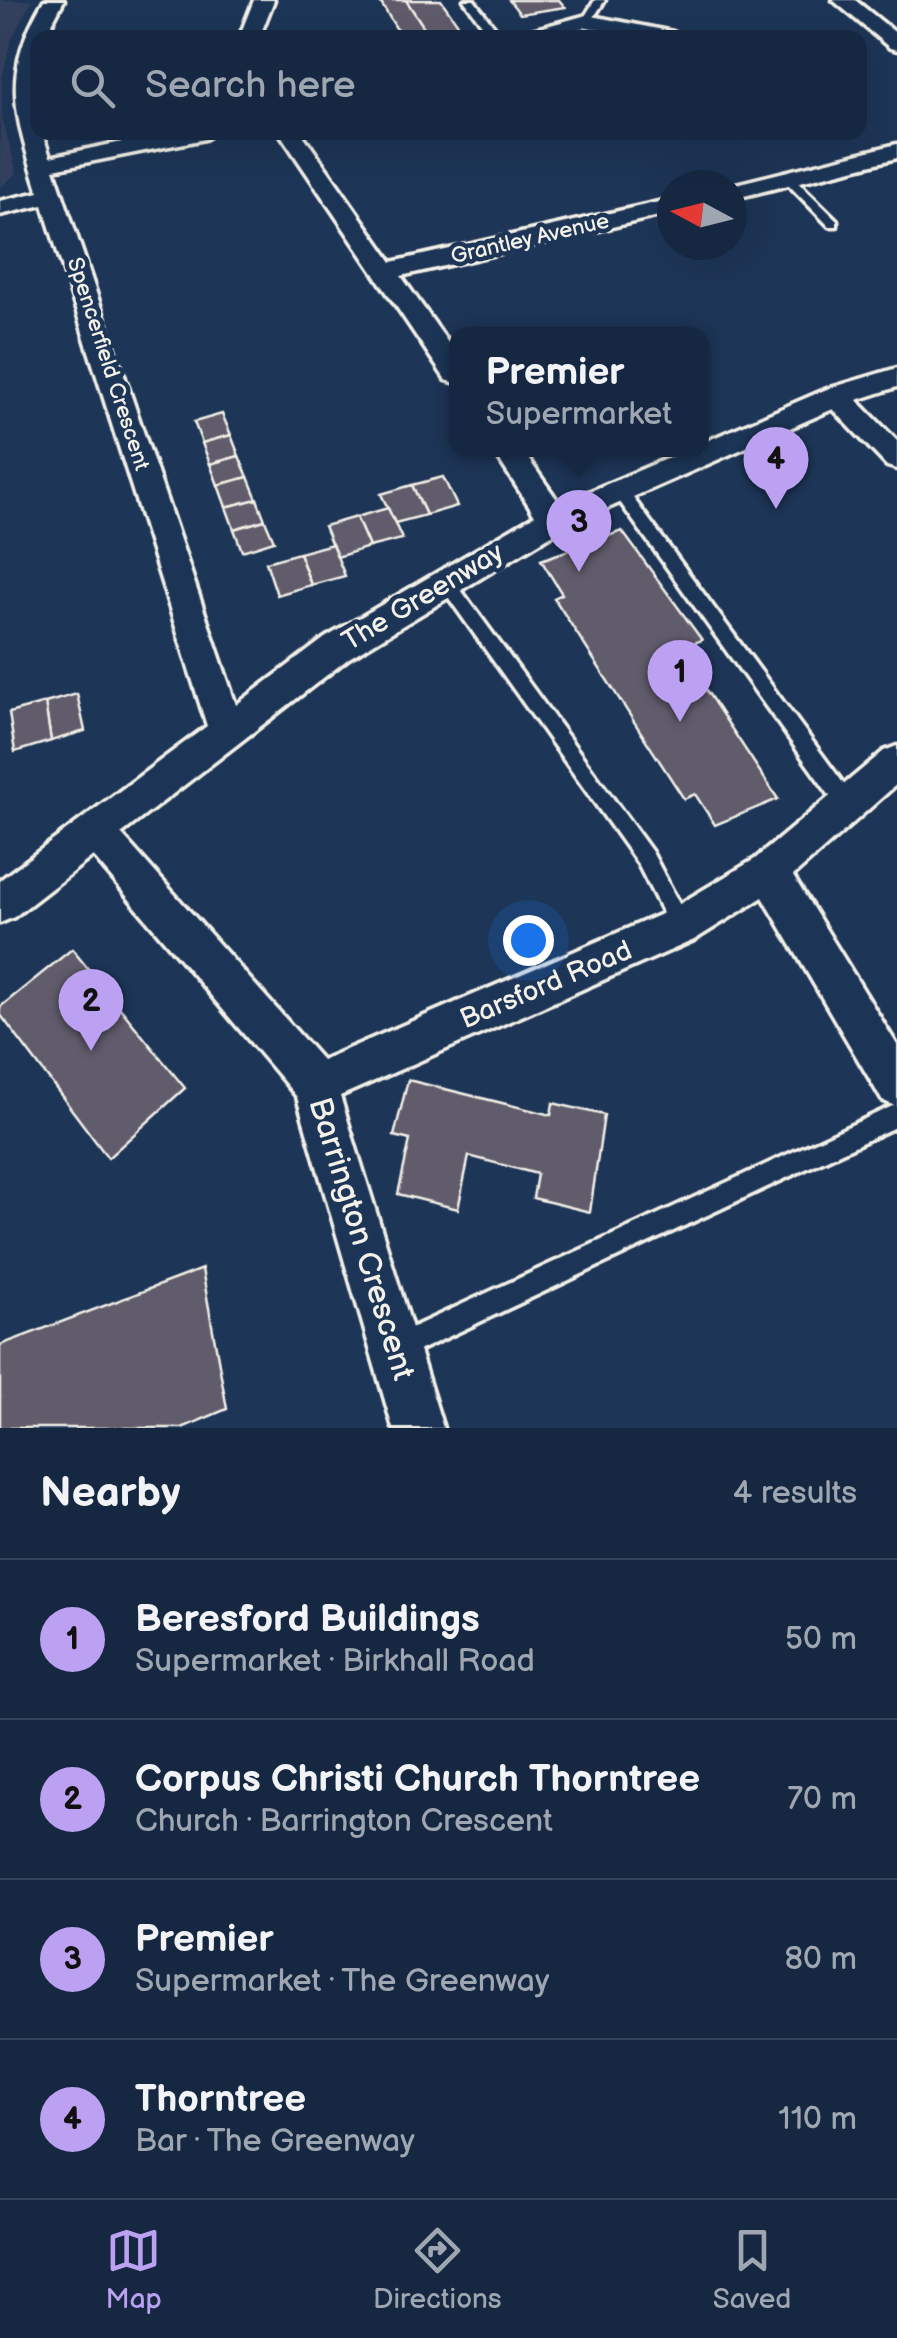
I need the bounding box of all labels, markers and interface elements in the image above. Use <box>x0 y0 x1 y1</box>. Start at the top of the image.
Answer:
search box <box>30 30 867 140</box>
icon: search <box>65 58 120 113</box>
text: Search here <box>145 63 356 108</box>
north arrow <box>657 170 747 260</box>
street label: Grantley Avenue <box>448 208 612 270</box>
street label: Spencerfield Crescent <box>61 254 155 474</box>
popup <box>449 327 709 457</box>
text: Premier <box>486 350 624 395</box>
text: Supermarket <box>486 395 672 434</box>
pin: 4 <box>744 426 808 509</box>
pin: 3 <box>546 490 612 572</box>
street label: The Greenway <box>336 536 510 658</box>
pin: 1 <box>648 640 712 722</box>
your location <box>503 915 554 966</box>
street label: Barsford Road <box>455 934 637 1036</box>
pin: 2 <box>58 968 124 1051</box>
street label: Barrington Crescent <box>299 1093 423 1385</box>
text: Nearby <box>40 1468 180 1519</box>
text: 4 results <box>733 1474 857 1513</box>
text: Beresford Buildings <box>135 1597 480 1642</box>
text: 1 <box>66 1620 79 1659</box>
text: 50 m <box>785 1620 857 1659</box>
text: Supermarket · Birkhall Road <box>135 1642 535 1681</box>
text: Corpus Christi Church Thorntree <box>135 1757 700 1802</box>
text: 2 <box>63 1780 82 1819</box>
text: 70 m <box>787 1780 857 1819</box>
text: Church · Barrington Crescent <box>135 1802 553 1841</box>
text: Premier <box>135 1917 274 1962</box>
text: 3 <box>63 1940 82 1979</box>
text: 80 m <box>784 1940 857 1979</box>
text: Supermarket · The Greenway <box>135 1962 549 2001</box>
text: Thorntree <box>135 2077 306 2122</box>
text: 4 <box>63 2100 82 2139</box>
text: 110 m <box>778 2100 857 2139</box>
text: Bar · The Greenway <box>135 2122 415 2161</box>
tab: Map <box>106 2223 162 2316</box>
tab: Directions <box>373 2223 502 2316</box>
tab: Saved <box>713 2223 791 2316</box>

